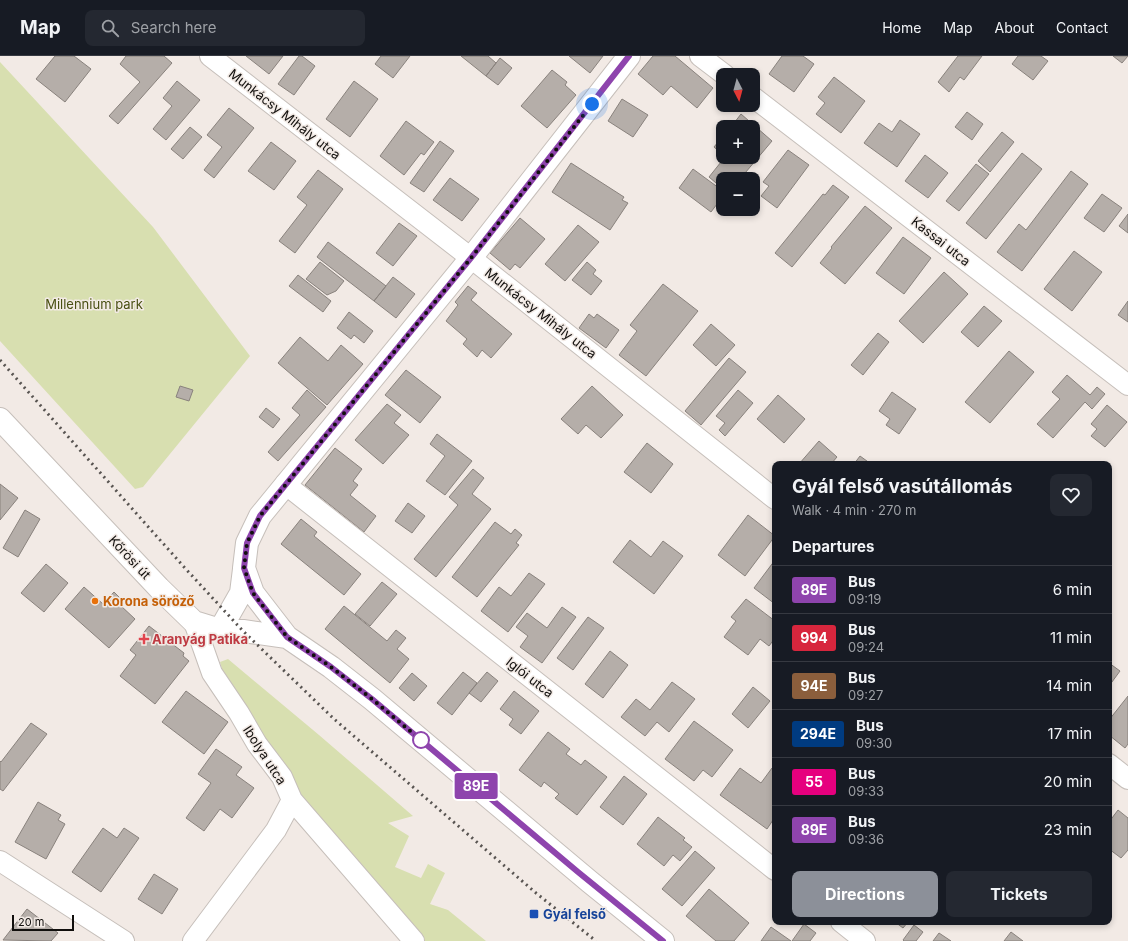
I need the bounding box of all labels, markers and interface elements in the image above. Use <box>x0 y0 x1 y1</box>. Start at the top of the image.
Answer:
search box <box>85 10 365 46</box>
text: Map <box>20 16 61 39</box>
icon: search <box>99 17 121 39</box>
text: Search here <box>131 18 216 37</box>
text: Home <box>882 19 921 36</box>
text: Map <box>943 19 973 36</box>
text: About <box>995 19 1034 36</box>
text: Contact <box>1056 19 1108 36</box>
street label: Munkácsy Mihály utca <box>226 65 344 163</box>
north arrow <box>716 68 760 112</box>
map controls <box>716 68 760 216</box>
your location <box>582 94 602 114</box>
button: + <box>716 120 760 164</box>
button: − <box>716 172 760 216</box>
street label: Kassai utca <box>908 213 974 269</box>
street label: Munkácsy Mihály utca <box>482 264 600 362</box>
park label: Millennium park <box>45 296 143 312</box>
button: heart <box>1050 474 1092 516</box>
text: Gyál felső vasútállomás <box>792 475 1012 498</box>
text: Walk · 4 min · 270 m <box>792 502 916 518</box>
street label: Kőrösi út <box>106 532 154 582</box>
text: Departures <box>792 537 874 556</box>
text: Bus <box>848 572 876 591</box>
text: 6 min <box>1053 580 1092 599</box>
text: 89E <box>801 581 827 598</box>
text: 09:19 <box>848 591 881 607</box>
place label: Korona söröző <box>103 593 195 609</box>
marker: Korona söröző <box>90 596 100 606</box>
text: Bus <box>848 620 876 639</box>
text: 11 min <box>1050 628 1092 647</box>
text: 994 <box>800 629 828 646</box>
place label: Aranyág Patika <box>152 631 248 647</box>
marker: Aranyág Patika <box>139 634 149 644</box>
text: 09:24 <box>848 639 884 655</box>
street label: Iglói utca <box>503 653 557 701</box>
text: Bus <box>848 668 876 687</box>
text: 14 min <box>1046 676 1092 695</box>
text: 94E <box>800 677 828 694</box>
text: 09:27 <box>848 687 883 703</box>
text: Bus <box>856 716 884 735</box>
street label: Ibolya utca <box>240 722 290 788</box>
text: 17 min <box>1048 724 1092 743</box>
text: 294E <box>800 725 836 742</box>
unlabelled marker <box>412 731 430 749</box>
text: 09:30 <box>856 735 892 751</box>
text: Bus <box>848 764 876 783</box>
text: 20 min <box>1044 772 1092 791</box>
line badge: 89E <box>453 773 499 799</box>
text: 55 <box>805 773 823 790</box>
text: 89E <box>463 777 489 794</box>
text: 09:33 <box>848 783 884 799</box>
text: Bus <box>848 812 876 831</box>
text: 23 min <box>1044 820 1092 839</box>
text: 89E <box>801 821 827 838</box>
text: 09:36 <box>848 831 884 847</box>
button: Directions <box>792 871 938 917</box>
button: Tickets <box>946 871 1092 917</box>
place label: Gyál felső <box>543 906 606 922</box>
marker: Gyál felső <box>528 908 540 920</box>
scale bar <box>12 913 74 932</box>
text: 20 m <box>18 915 44 929</box>

